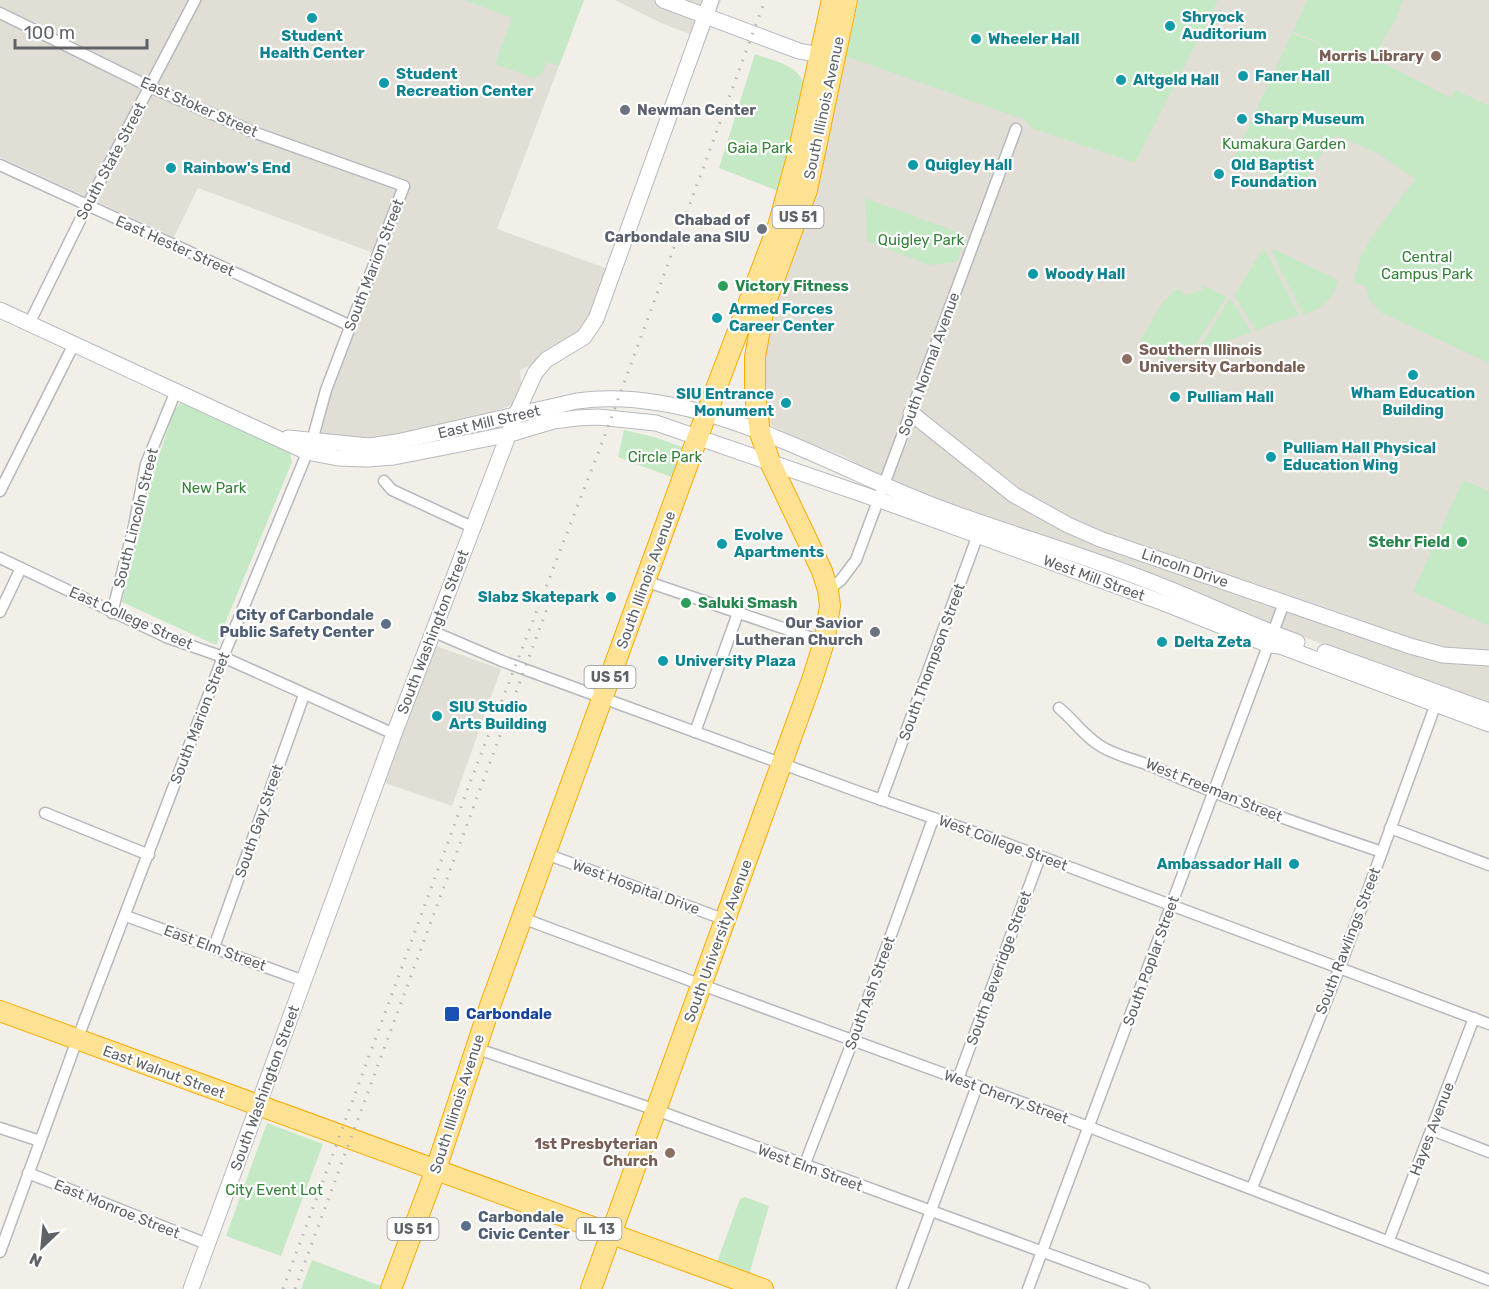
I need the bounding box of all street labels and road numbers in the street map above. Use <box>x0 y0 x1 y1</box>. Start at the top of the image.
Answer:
street label: South Illinois Avenue <box>800 35 848 181</box>
street label: East Stoker Street <box>138 73 261 141</box>
street label: South State Street <box>72 99 150 223</box>
street label: South Marion Street <box>341 196 408 334</box>
road number: US 51 <box>772 206 824 228</box>
street label: East Hester Street <box>113 212 237 280</box>
street label: South Normal Avenue <box>895 290 963 438</box>
street label: East Mill Street <box>436 401 542 443</box>
street label: South Lincoln Street <box>110 446 162 590</box>
street label: South Illinois Avenue <box>613 509 679 651</box>
street label: Lincoln Drive <box>1139 545 1231 591</box>
street label: South Washington Street <box>393 547 473 717</box>
street label: West Mill Street <box>1041 551 1148 605</box>
street label: South Thompson Street <box>895 581 969 743</box>
street label: East College Street <box>66 583 196 653</box>
street label: South Marion Street <box>167 649 234 787</box>
road number: US 51 <box>584 666 636 688</box>
street label: West Freeman Street <box>1143 754 1285 826</box>
street label: South Gay Street <box>231 762 287 880</box>
street label: West College Street <box>936 811 1070 875</box>
street label: West Hospital Drive <box>570 856 702 918</box>
street label: South University Avenue <box>680 857 756 1025</box>
street label: South Rawlings Street <box>1312 865 1384 1017</box>
street label: South Beveridge Street <box>963 888 1035 1048</box>
street label: South Poplar Street <box>1119 893 1183 1028</box>
street label: East Elm Street <box>161 921 269 975</box>
street label: South Ash Street <box>841 934 899 1052</box>
street label: South Washington Street <box>227 1003 303 1173</box>
street label: South Illinois Avenue <box>426 1032 488 1176</box>
street label: East Walnut Street <box>100 1041 228 1103</box>
street label: West Cherry Street <box>941 1066 1071 1128</box>
street label: Hayes Avenue <box>1406 1080 1458 1178</box>
street label: West Elm Street <box>755 1141 865 1195</box>
street label: East Monroe Street <box>52 1176 183 1242</box>
road number: US 51 <box>388 1218 438 1240</box>
road number: IL 13 <box>576 1218 622 1240</box>

